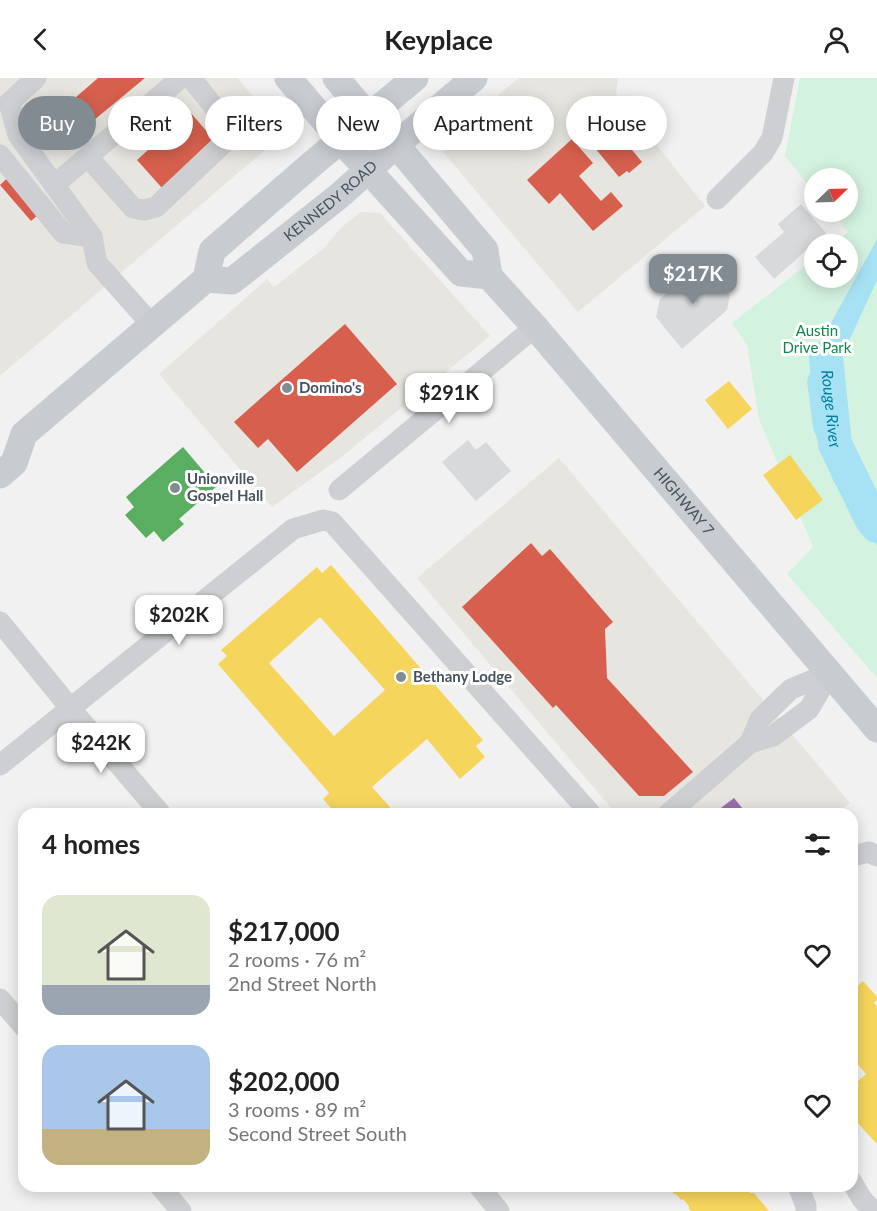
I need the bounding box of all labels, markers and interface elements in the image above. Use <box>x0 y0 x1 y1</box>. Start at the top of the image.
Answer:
icon: back <box>24 23 57 56</box>
text: Keyplace <box>384 23 493 56</box>
icon: person <box>820 23 853 56</box>
chip: Buy <box>18 96 96 150</box>
chip: Rent <box>108 96 193 150</box>
chip: Filters <box>205 96 304 150</box>
chip: New <box>316 96 401 150</box>
chip: Apartment <box>413 96 554 150</box>
chip: House <box>566 96 667 150</box>
street label: KENNEDY ROAD <box>280 156 380 244</box>
north arrow <box>804 168 858 222</box>
map controls <box>804 168 858 288</box>
button: locate <box>804 234 858 288</box>
pin: $217K <box>651 254 735 305</box>
text: $217K <box>663 261 723 285</box>
park label: Austin Drive Park <box>783 321 852 356</box>
water label: Rouge River <box>818 369 846 452</box>
pin: $291K <box>407 373 491 424</box>
place label: Domino's <box>299 378 362 396</box>
text: $291K <box>419 380 479 404</box>
marker: Domino's <box>280 381 294 395</box>
street label: HIGHWAY 7 <box>651 463 718 539</box>
place label: Unionville Gospel Hall <box>187 469 263 504</box>
marker: Unionville Gospel Hall <box>168 481 182 495</box>
pin: $202K <box>137 595 221 646</box>
text: $202K <box>149 602 209 626</box>
place label: Bethany Lodge <box>413 667 512 685</box>
marker: Bethany Lodge <box>394 670 408 684</box>
pin: $242K <box>59 723 143 774</box>
text: $242K <box>71 730 131 754</box>
text: 4 homes <box>42 828 140 860</box>
icon: filters <box>801 828 834 861</box>
text: $217,000 <box>228 915 340 947</box>
icon: home <box>90 919 162 991</box>
icon: heart <box>801 939 834 972</box>
text: 2 rooms · 76 m² <box>228 947 366 971</box>
text: 2nd Street North <box>228 971 377 995</box>
text: $202,000 <box>228 1065 340 1097</box>
icon: home <box>90 1069 162 1141</box>
icon: heart <box>801 1089 834 1122</box>
text: 3 rooms · 89 m² <box>228 1097 366 1121</box>
text: Second Street South <box>228 1121 407 1145</box>

